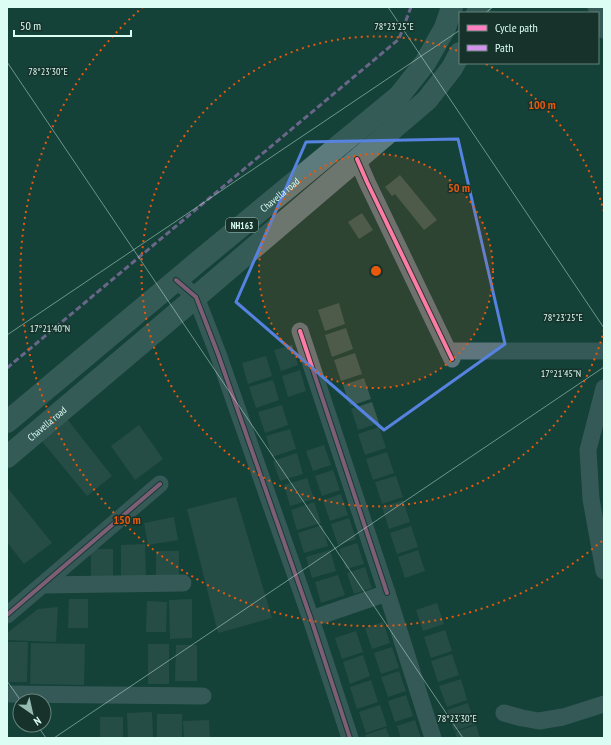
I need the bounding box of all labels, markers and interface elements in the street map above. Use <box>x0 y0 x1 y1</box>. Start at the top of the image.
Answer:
scale bar <box>14 12 131 38</box>
legend <box>459 12 599 64</box>
text: 50 m <box>20 18 41 33</box>
text: 78°23'25"E <box>374 20 414 33</box>
text: Cycle path <box>495 20 538 35</box>
text: Path <box>495 40 513 55</box>
text: 78°23'30"E <box>28 65 68 78</box>
text: 100 m <box>528 97 556 112</box>
street label: Chavella road <box>257 174 302 215</box>
text: 50 m <box>448 180 470 195</box>
road number: NH163 <box>226 218 258 232</box>
centre of rings <box>369 264 383 278</box>
text: 78°23'25"E <box>543 311 583 324</box>
text: 17°21'40"N <box>30 322 70 335</box>
text: 17°21'45"N <box>541 367 581 380</box>
street label: Chavella road <box>24 403 69 444</box>
text: 150 m <box>113 512 141 527</box>
north arrow <box>12 693 52 733</box>
text: 78°23'30"E <box>437 712 477 725</box>
text: N <box>31 714 44 729</box>

